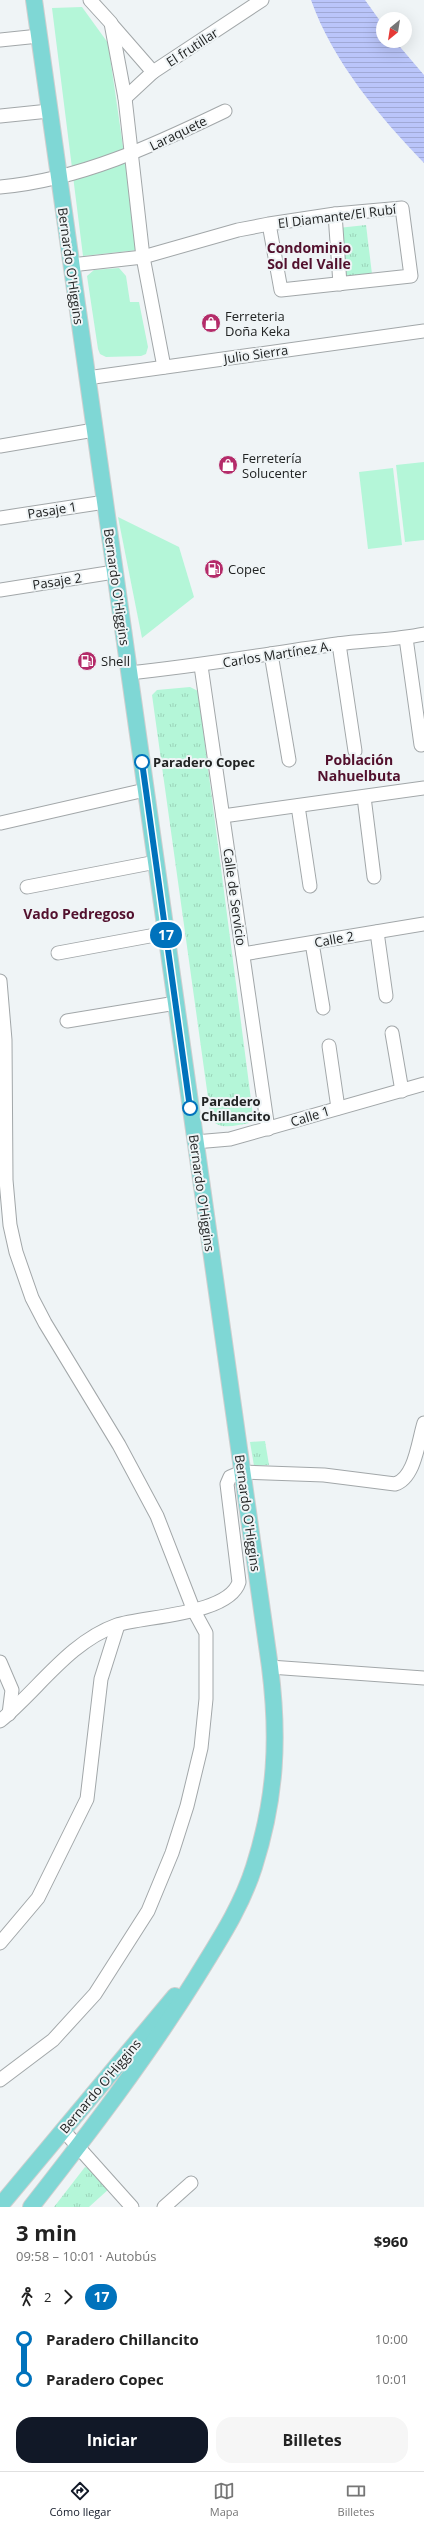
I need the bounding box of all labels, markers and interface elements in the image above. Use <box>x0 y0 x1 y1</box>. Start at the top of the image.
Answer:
north arrow <box>376 12 412 48</box>
map controls <box>376 12 412 48</box>
street label: El frutillar <box>163 23 222 70</box>
street label: Laraquete <box>146 111 210 155</box>
street label: El Diamante/El Rubí <box>277 200 398 232</box>
street label: Bernardo O'Higgins <box>54 206 88 326</box>
district label: Condominio Sol del Valle <box>267 238 352 273</box>
place label: Ferreteria Doña Keka <box>225 307 290 340</box>
shop icon: Ferreteria Doña Keka <box>200 312 222 334</box>
street label: Julio Sierra <box>221 341 289 368</box>
place label: Ferretería Solucenter <box>242 449 308 482</box>
shop icon: Ferretería Solucenter <box>217 454 239 476</box>
street label: Pasaje 1 <box>26 497 78 523</box>
street label: Bernardo O'Higgins <box>100 527 134 647</box>
fuel station icon: Copec <box>203 558 225 580</box>
place label: Copec <box>228 560 266 578</box>
street label: Pasaje 2 <box>31 568 83 594</box>
street label: Carlos Martínez A. <box>221 637 333 671</box>
fuel station icon: Shell <box>76 650 98 672</box>
place label: Shell <box>101 652 130 670</box>
district label: Población Nahuelbuta <box>317 750 401 785</box>
place label: Paradero Copec <box>153 753 255 771</box>
marker: Paradero Copec <box>134 754 150 770</box>
street label: Calle de Servicio <box>219 847 251 947</box>
district label: Vado Pedregoso <box>23 904 135 923</box>
line badge: 17 <box>148 922 184 948</box>
text: 17 <box>158 925 174 944</box>
street label: Calle 2 <box>313 927 355 951</box>
place label: Paradero Chillancito <box>201 1092 270 1125</box>
marker: Paradero Chillancito <box>182 1100 198 1116</box>
street label: Calle 1 <box>288 1102 332 1130</box>
street label: Bernardo O'Higgins <box>185 1133 219 1253</box>
street label: Bernardo O'Higgins <box>231 1453 265 1573</box>
street label: Bernardo O'Higgins <box>55 2035 145 2137</box>
text: 3 min <box>16 2217 77 2247</box>
text: $960 <box>374 2231 408 2251</box>
text: 09:58 – 10:01 · Autobús <box>16 2247 157 2265</box>
icon: walk <box>16 2286 38 2308</box>
icon: forward <box>57 2286 79 2308</box>
text: 17 <box>93 2287 109 2306</box>
text: 2 <box>44 2288 51 2306</box>
text: Paradero Chillancito <box>46 2329 199 2349</box>
text: 10:00 <box>375 2330 408 2348</box>
text: Paradero Copec <box>46 2369 164 2389</box>
text: 10:01 <box>375 2370 408 2388</box>
button: Iniciar <box>16 2417 208 2463</box>
button: Billetes <box>216 2417 408 2463</box>
tab: Cómo llegar <box>49 2480 111 2519</box>
tab: Mapa <box>210 2480 239 2519</box>
tab: Billetes <box>338 2480 375 2519</box>

